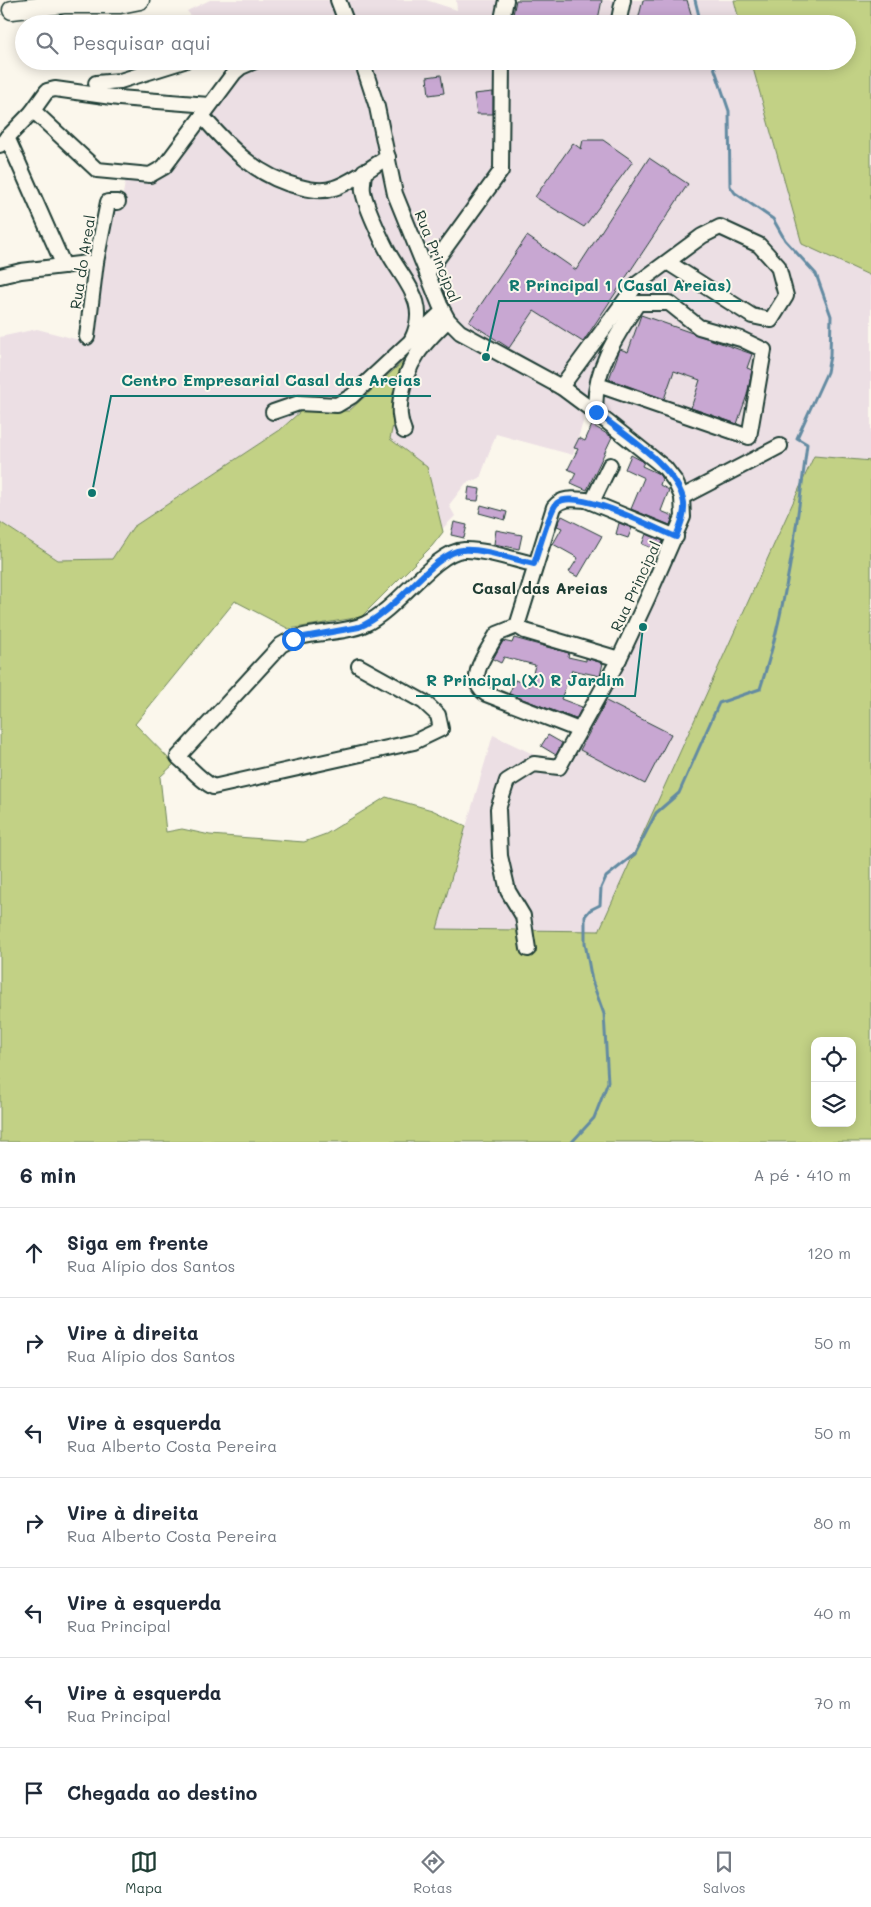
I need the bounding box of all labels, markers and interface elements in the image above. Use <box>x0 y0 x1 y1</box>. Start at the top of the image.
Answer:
search box <box>15 15 856 70</box>
icon: search <box>33 29 61 57</box>
text: Pesquisar aqui <box>73 30 211 55</box>
street label: Rua Principal <box>410 207 466 305</box>
street label: Rua do Areal <box>65 213 99 311</box>
callout: R Principal 1 (Casal Areias) <box>499 270 741 301</box>
text: R Principal 1 (Casal Areias) <box>509 274 731 295</box>
callout: Centro Empresarial Casal das Areias <box>111 365 431 396</box>
text: Centro Empresarial Casal das Areias <box>121 369 421 390</box>
route end <box>585 401 608 424</box>
street label: Rua Principal <box>605 538 665 634</box>
district label: Casal das Areias <box>472 577 608 598</box>
route start <box>282 628 305 651</box>
callout: R Principal (X) R Jardim <box>416 665 635 696</box>
text: R Principal (X) R Jardim <box>426 669 624 690</box>
map controls <box>811 1037 856 1127</box>
button: locate <box>811 1037 856 1082</box>
button: layers <box>811 1082 856 1127</box>
text: 6 min <box>20 1161 76 1188</box>
text: A pé · 410 m <box>754 1164 851 1185</box>
text: Siga em frente <box>67 1230 208 1255</box>
icon: ahead <box>20 1239 48 1267</box>
text: 120 m <box>807 1242 851 1263</box>
text: Rua Alípio dos Santos <box>67 1255 235 1276</box>
text: Vire à direita <box>67 1320 199 1345</box>
icon: right <box>20 1329 48 1357</box>
text: 50 m <box>814 1332 851 1353</box>
text: Rua Alípio dos Santos <box>67 1345 235 1366</box>
text: Vire à esquerda <box>67 1410 222 1435</box>
icon: left <box>20 1419 48 1447</box>
text: 50 m <box>814 1422 851 1443</box>
text: Rua Alberto Costa Pereira <box>67 1435 277 1456</box>
text: Vire à direita <box>67 1500 199 1525</box>
icon: right <box>20 1509 48 1537</box>
text: 80 m <box>814 1512 851 1533</box>
text: Rua Alberto Costa Pereira <box>67 1525 277 1546</box>
text: Vire à esquerda <box>67 1590 222 1615</box>
icon: left <box>20 1599 48 1627</box>
text: 40 m <box>814 1602 851 1623</box>
text: Rua Principal <box>67 1615 171 1636</box>
text: Vire à esquerda <box>67 1680 222 1705</box>
icon: left <box>20 1689 48 1717</box>
text: 70 m <box>814 1692 851 1713</box>
text: Rua Principal <box>67 1705 171 1726</box>
icon: arrive <box>20 1779 48 1807</box>
text: Chegada ao destino <box>67 1780 257 1805</box>
tab: Mapa <box>125 1848 163 1897</box>
tab: Rotas <box>413 1848 452 1897</box>
tab: Salvos <box>703 1848 746 1897</box>

